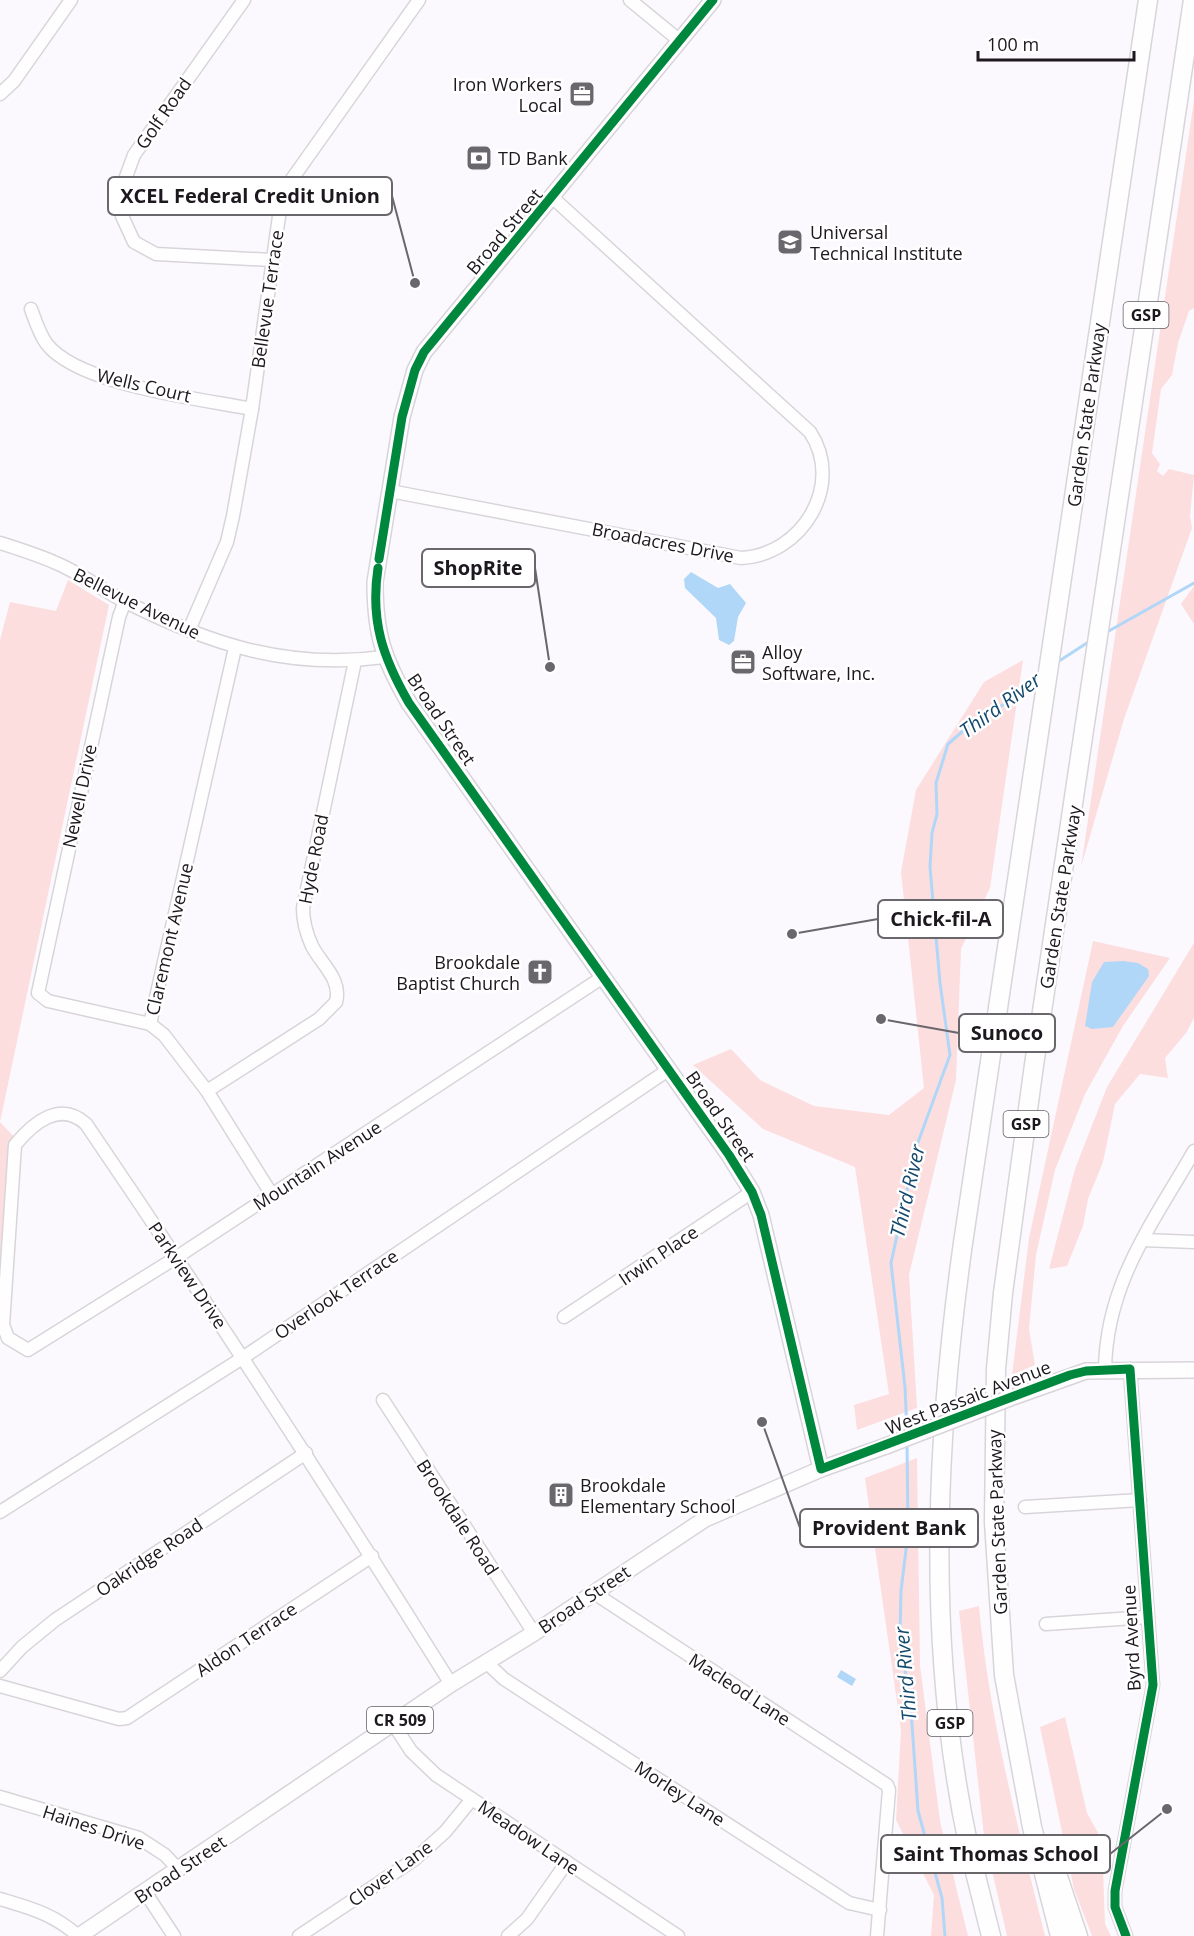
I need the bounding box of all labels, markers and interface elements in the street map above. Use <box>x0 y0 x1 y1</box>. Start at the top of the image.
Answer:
scale bar <box>978 24 1134 62</box>
text: 100 m <box>987 32 1039 56</box>
street label: Golf Road <box>130 72 196 154</box>
place label: Iron Workers Local <box>453 72 562 117</box>
office icon: Iron Workers Local <box>567 79 597 109</box>
bank icon: TD Bank <box>464 143 494 173</box>
place label: TD Bank <box>498 146 568 170</box>
callout: XCEL Federal Credit Union <box>108 177 392 215</box>
text: XCEL Federal Credit Union <box>120 182 380 209</box>
street label: Broad Street <box>461 183 547 279</box>
place label: Universal Technical Institute <box>810 220 963 265</box>
school or university icon: Universal Technical Institute <box>775 227 805 257</box>
street label: Bellevue Terrace <box>245 228 289 370</box>
road number: GSP <box>1124 302 1168 328</box>
street label: Garden State Parkway <box>1061 321 1111 508</box>
street label: Wells Court <box>95 363 193 407</box>
street label: Broadacres Drive <box>590 516 736 568</box>
callout: ShopRite <box>422 549 535 587</box>
text: ShopRite <box>433 554 523 581</box>
street label: Bellevue Avenue <box>70 562 204 644</box>
place label: Alloy Software, Inc. <box>762 640 875 685</box>
office icon: Alloy Software, Inc. <box>728 647 758 677</box>
water label: Third River <box>954 666 1047 744</box>
street label: Broad Street <box>402 668 482 770</box>
street label: Newell Drive <box>56 742 102 850</box>
street label: Garden State Parkway <box>1034 803 1087 990</box>
street label: Hyde Road <box>293 812 333 906</box>
street label: Claremont Avenue <box>140 860 198 1018</box>
callout: Chick-fil-A <box>878 900 1003 938</box>
text: Chick-fil-A <box>890 905 992 932</box>
place label: Brookdale Baptist Church <box>396 950 520 995</box>
church icon: Brookdale Baptist Church <box>525 957 555 987</box>
callout: Sunoco <box>959 1014 1055 1052</box>
text: Sunoco <box>971 1019 1043 1046</box>
street label: Broad Street <box>681 1066 761 1166</box>
road number: GSP <box>1004 1111 1048 1137</box>
street label: Mountain Avenue <box>248 1115 386 1215</box>
water label: Third River <box>883 1141 931 1240</box>
street label: Parkview Drive <box>143 1217 233 1333</box>
street label: Irwin Place <box>614 1220 702 1290</box>
street label: Overlook Terrace <box>269 1244 403 1344</box>
street label: West Passaic Avenue <box>882 1354 1054 1440</box>
street label: Garden State Parkway <box>982 1428 1012 1615</box>
street label: Brookdale Road <box>412 1455 504 1579</box>
place label: Brookdale Elementary School <box>580 1473 736 1518</box>
building icon: Brookdale Elementary School <box>546 1480 576 1510</box>
callout: Provident Bank <box>800 1509 978 1547</box>
street label: Oakridge Road <box>91 1512 207 1602</box>
text: Provident Bank <box>812 1514 967 1541</box>
street label: Broad Street <box>533 1559 635 1639</box>
street label: Byrd Avenue <box>1116 1584 1146 1692</box>
street label: Aldon Terrace <box>191 1596 301 1682</box>
water label: Third River <box>887 1625 923 1722</box>
street label: Macleod Lane <box>685 1647 795 1731</box>
road number: CR 509 <box>367 1707 433 1733</box>
road number: GSP <box>928 1710 972 1736</box>
street label: Morley Lane <box>630 1755 730 1831</box>
street label: Meadow Lane <box>474 1794 584 1880</box>
street label: Haines Drive <box>40 1799 148 1855</box>
street label: Broad Street <box>129 1829 231 1909</box>
street label: Clover Lane <box>343 1834 437 1912</box>
callout: Saint Thomas School <box>881 1835 1110 1873</box>
text: Saint Thomas School <box>893 1840 1099 1867</box>

